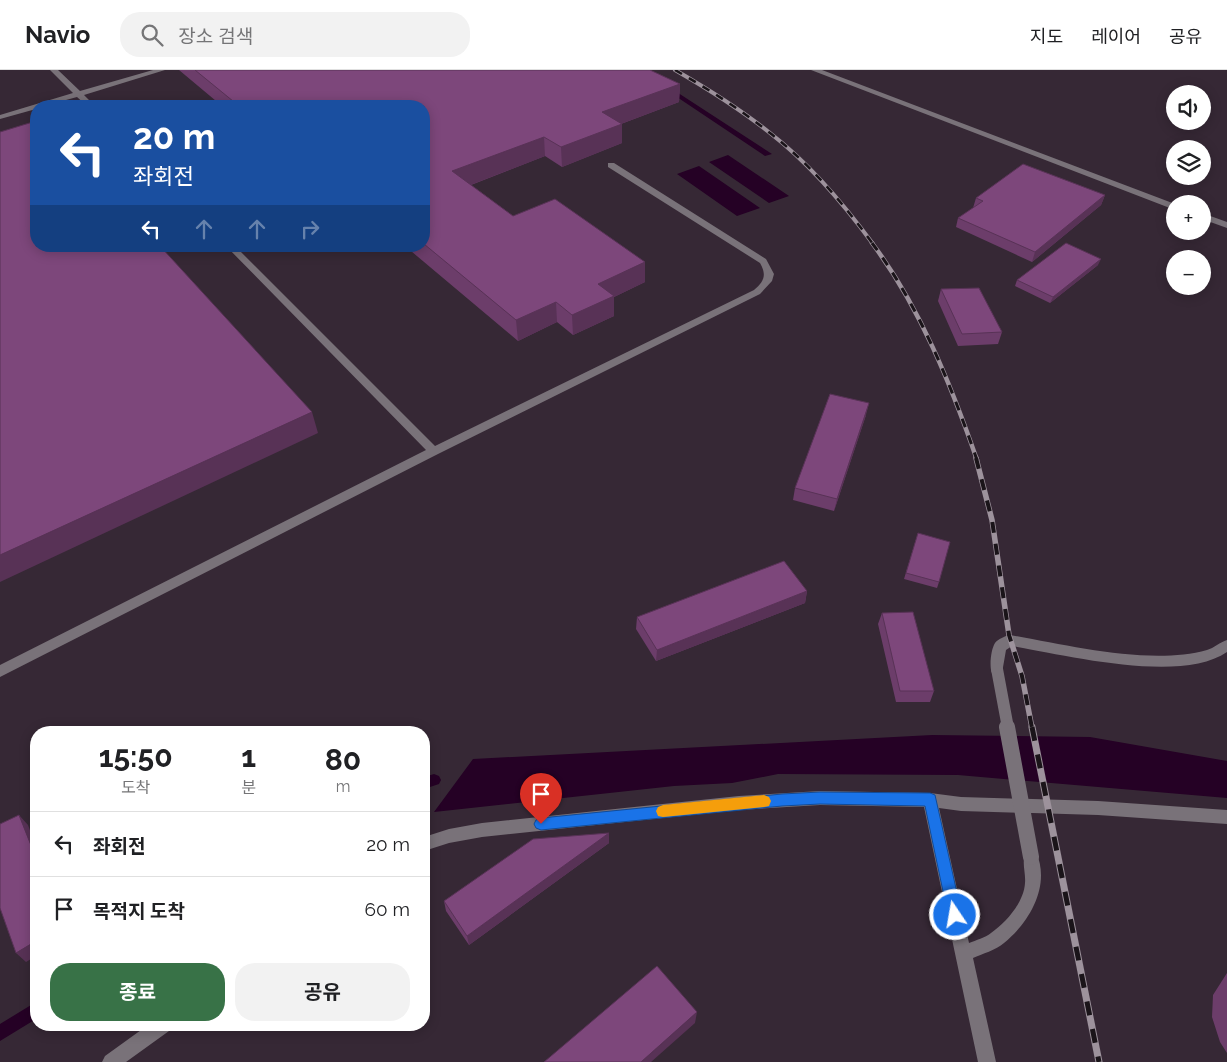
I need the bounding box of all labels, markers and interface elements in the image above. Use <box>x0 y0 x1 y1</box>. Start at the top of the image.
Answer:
search box <box>120 12 470 57</box>
text: Navio <box>25 20 90 49</box>
icon: search <box>138 21 166 49</box>
text: 장소 검색 <box>178 25 253 47</box>
text: 지도 <box>1030 26 1063 47</box>
text: 레이어 <box>1091 26 1141 47</box>
text: 공유 <box>1169 26 1202 47</box>
map controls <box>1166 85 1211 295</box>
button: sound <box>1166 85 1211 130</box>
text: 20 m <box>133 116 215 157</box>
icon: left <box>50 120 115 185</box>
button: layers <box>1166 140 1211 185</box>
text: 좌회전 <box>133 163 194 189</box>
button: + <box>1166 195 1211 240</box>
icon: left <box>137 215 165 243</box>
icon: ahead <box>190 215 218 243</box>
icon: ahead <box>243 215 271 243</box>
icon: right <box>296 215 324 243</box>
button: − <box>1166 250 1211 295</box>
text: 15:50 <box>99 739 173 774</box>
text: 1 <box>241 739 256 774</box>
text: 80 <box>325 742 361 777</box>
pin <box>520 773 562 824</box>
text: m <box>336 777 350 796</box>
text: 도착 <box>121 778 150 797</box>
text: 분 <box>241 778 256 797</box>
icon: arrive <box>527 780 555 808</box>
icon: left <box>50 830 78 858</box>
text: 20 m <box>366 833 410 855</box>
text: 좌회전 <box>93 835 145 857</box>
position arrow <box>928 888 980 940</box>
icon: arrive <box>50 895 78 923</box>
text: 60 m <box>365 898 410 920</box>
text: 목적지 도착 <box>93 900 185 922</box>
button: 종료 <box>50 963 225 1021</box>
button: 공유 <box>235 963 410 1021</box>

